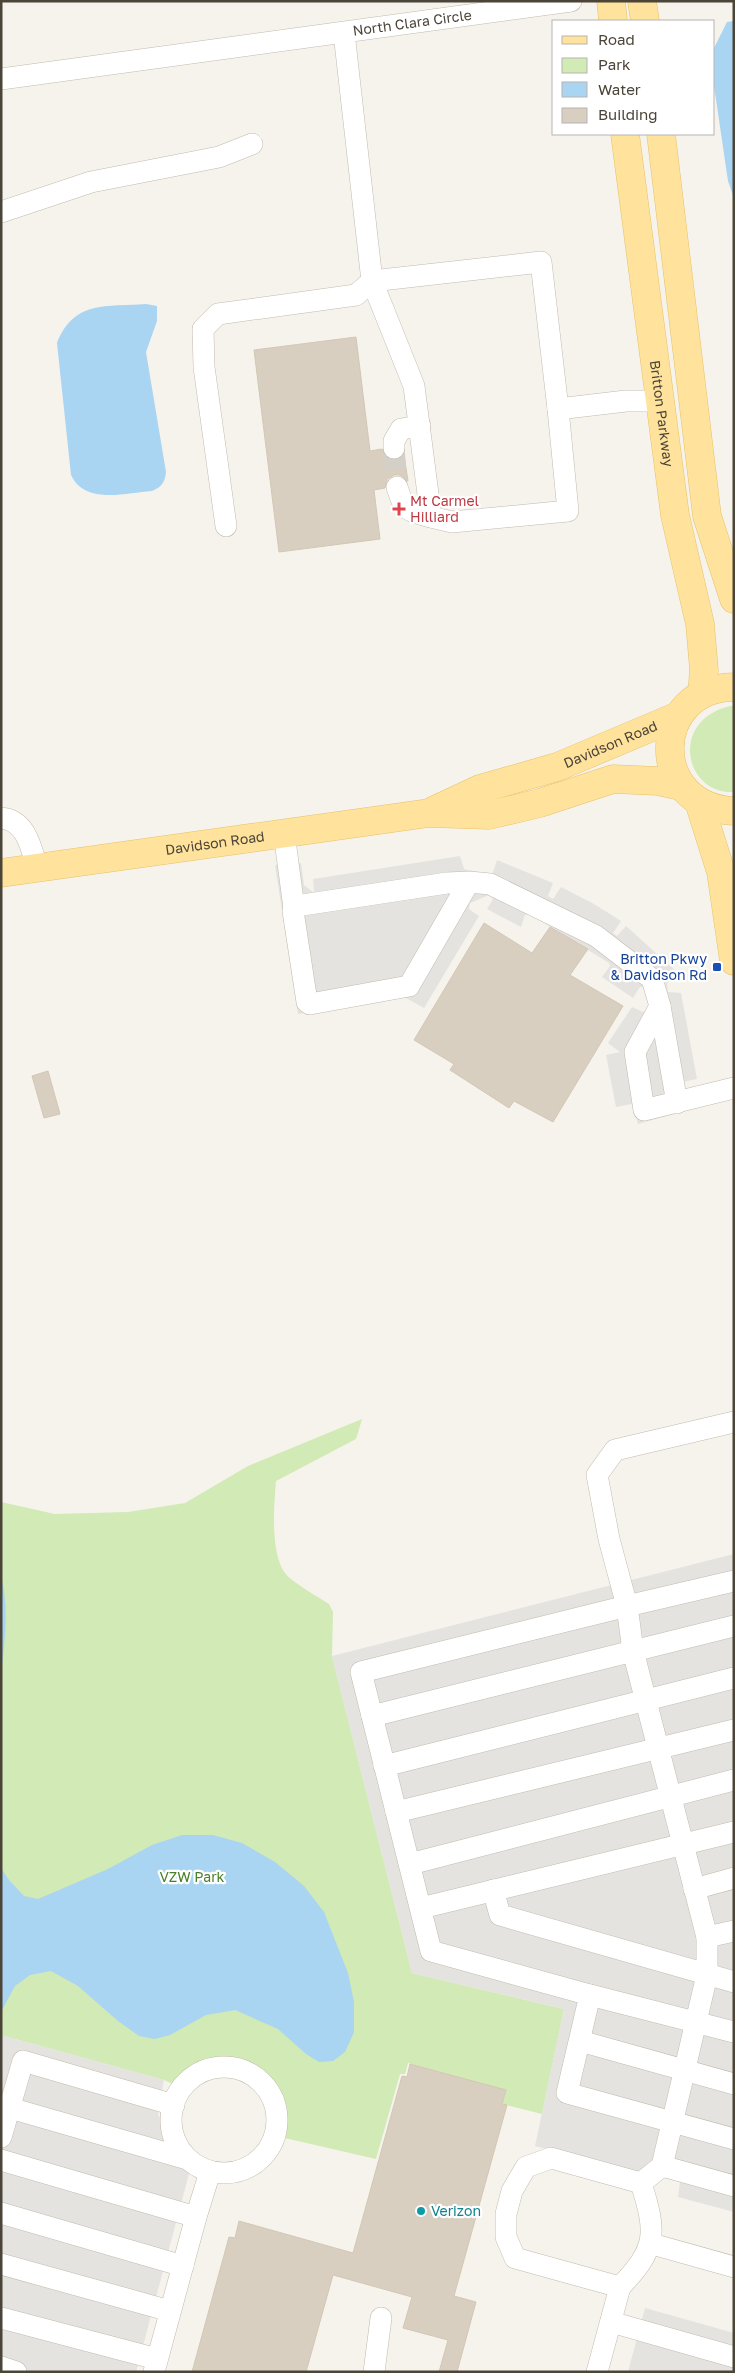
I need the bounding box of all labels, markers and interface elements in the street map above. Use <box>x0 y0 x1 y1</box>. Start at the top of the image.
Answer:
street label: North Clara Circle <box>352 6 473 39</box>
legend <box>552 20 715 135</box>
text: Road <box>598 30 635 48</box>
text: Park <box>598 55 631 73</box>
text: Water <box>598 80 641 98</box>
text: Building <box>598 105 658 123</box>
street label: Britton Parkway <box>647 359 678 468</box>
place label: Mt Carmel Hilliard <box>410 492 479 525</box>
marker: Mt Carmel Hilliard <box>392 502 406 516</box>
street label: Davidson Road <box>561 717 660 771</box>
street label: Davidson Road <box>164 827 266 858</box>
place label: Britton Pkwy & Davidson Rd <box>611 950 707 983</box>
marker: Britton Pkwy & Davidson Rd <box>711 961 723 973</box>
park label: VZW Park <box>159 1868 225 1885</box>
place label: Verizon <box>431 2202 481 2219</box>
marker: Verizon <box>415 2205 427 2217</box>

